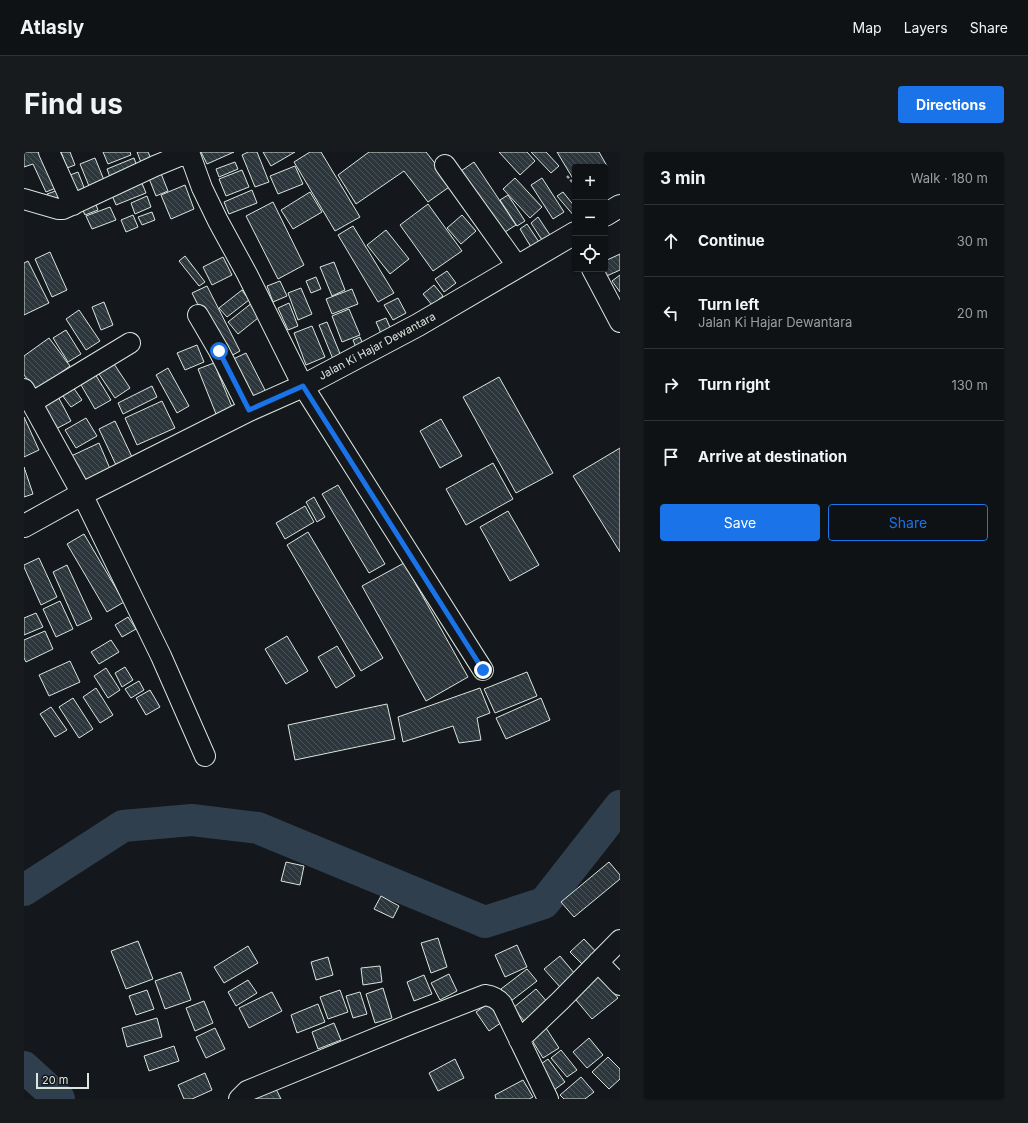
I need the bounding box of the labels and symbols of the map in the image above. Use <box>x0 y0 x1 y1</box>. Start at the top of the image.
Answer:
street label: Jalan Ki Hajar Dewantara <box>316 309 438 383</box>
route start <box>210 342 228 360</box>
route end <box>474 661 492 679</box>
scale bar <box>36 1071 89 1090</box>

